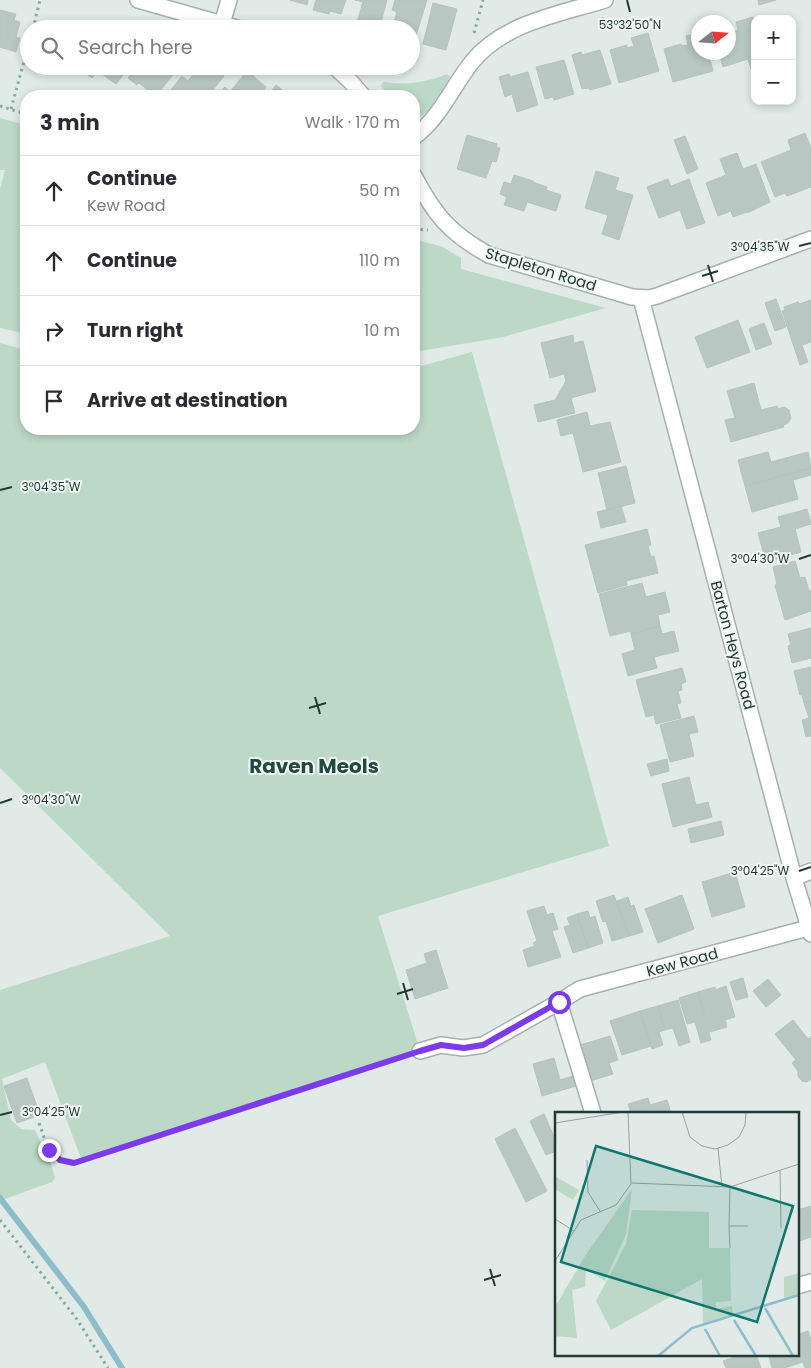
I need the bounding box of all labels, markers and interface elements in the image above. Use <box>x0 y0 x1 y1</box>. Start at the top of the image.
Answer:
north arrow <box>691 15 736 60</box>
map controls <box>751 15 796 105</box>
button: + <box>751 15 796 60</box>
text: 53°32'50"N <box>599 16 661 33</box>
search box <box>20 20 420 75</box>
icon: search <box>38 34 66 62</box>
text: Search here <box>78 34 192 61</box>
button: − <box>751 60 796 105</box>
text: 3 min <box>40 108 100 137</box>
text: Walk · 170 m <box>305 111 400 134</box>
text: Continue <box>87 165 177 192</box>
icon: ahead <box>40 177 68 205</box>
text: 50 m <box>359 179 400 202</box>
text: Kew Road <box>87 194 166 217</box>
text: 3°04'35"W <box>731 238 790 255</box>
street label: Stapleton Road <box>483 242 599 296</box>
icon: ahead <box>40 247 68 275</box>
text: Continue <box>87 247 177 274</box>
text: 110 m <box>359 249 400 272</box>
icon: right <box>40 317 68 345</box>
text: Turn right <box>87 317 183 344</box>
text: 10 m <box>364 319 400 342</box>
icon: arrive <box>40 387 68 415</box>
text: Arrive at destination <box>87 387 288 414</box>
text: 3°04'35"W <box>22 478 81 495</box>
text: 3°04'30"W <box>731 550 790 567</box>
street label: Barton Heys Road <box>706 578 760 712</box>
district label: Raven Meols <box>249 752 379 780</box>
text: 3°04'30"W <box>22 791 81 808</box>
text: 3°04'25"W <box>731 862 790 879</box>
street label: Kew Road <box>644 942 720 982</box>
route start <box>548 991 571 1014</box>
text: 3°04'25"W <box>22 1103 81 1120</box>
inset map <box>555 1112 798 1356</box>
route end <box>38 1139 61 1162</box>

